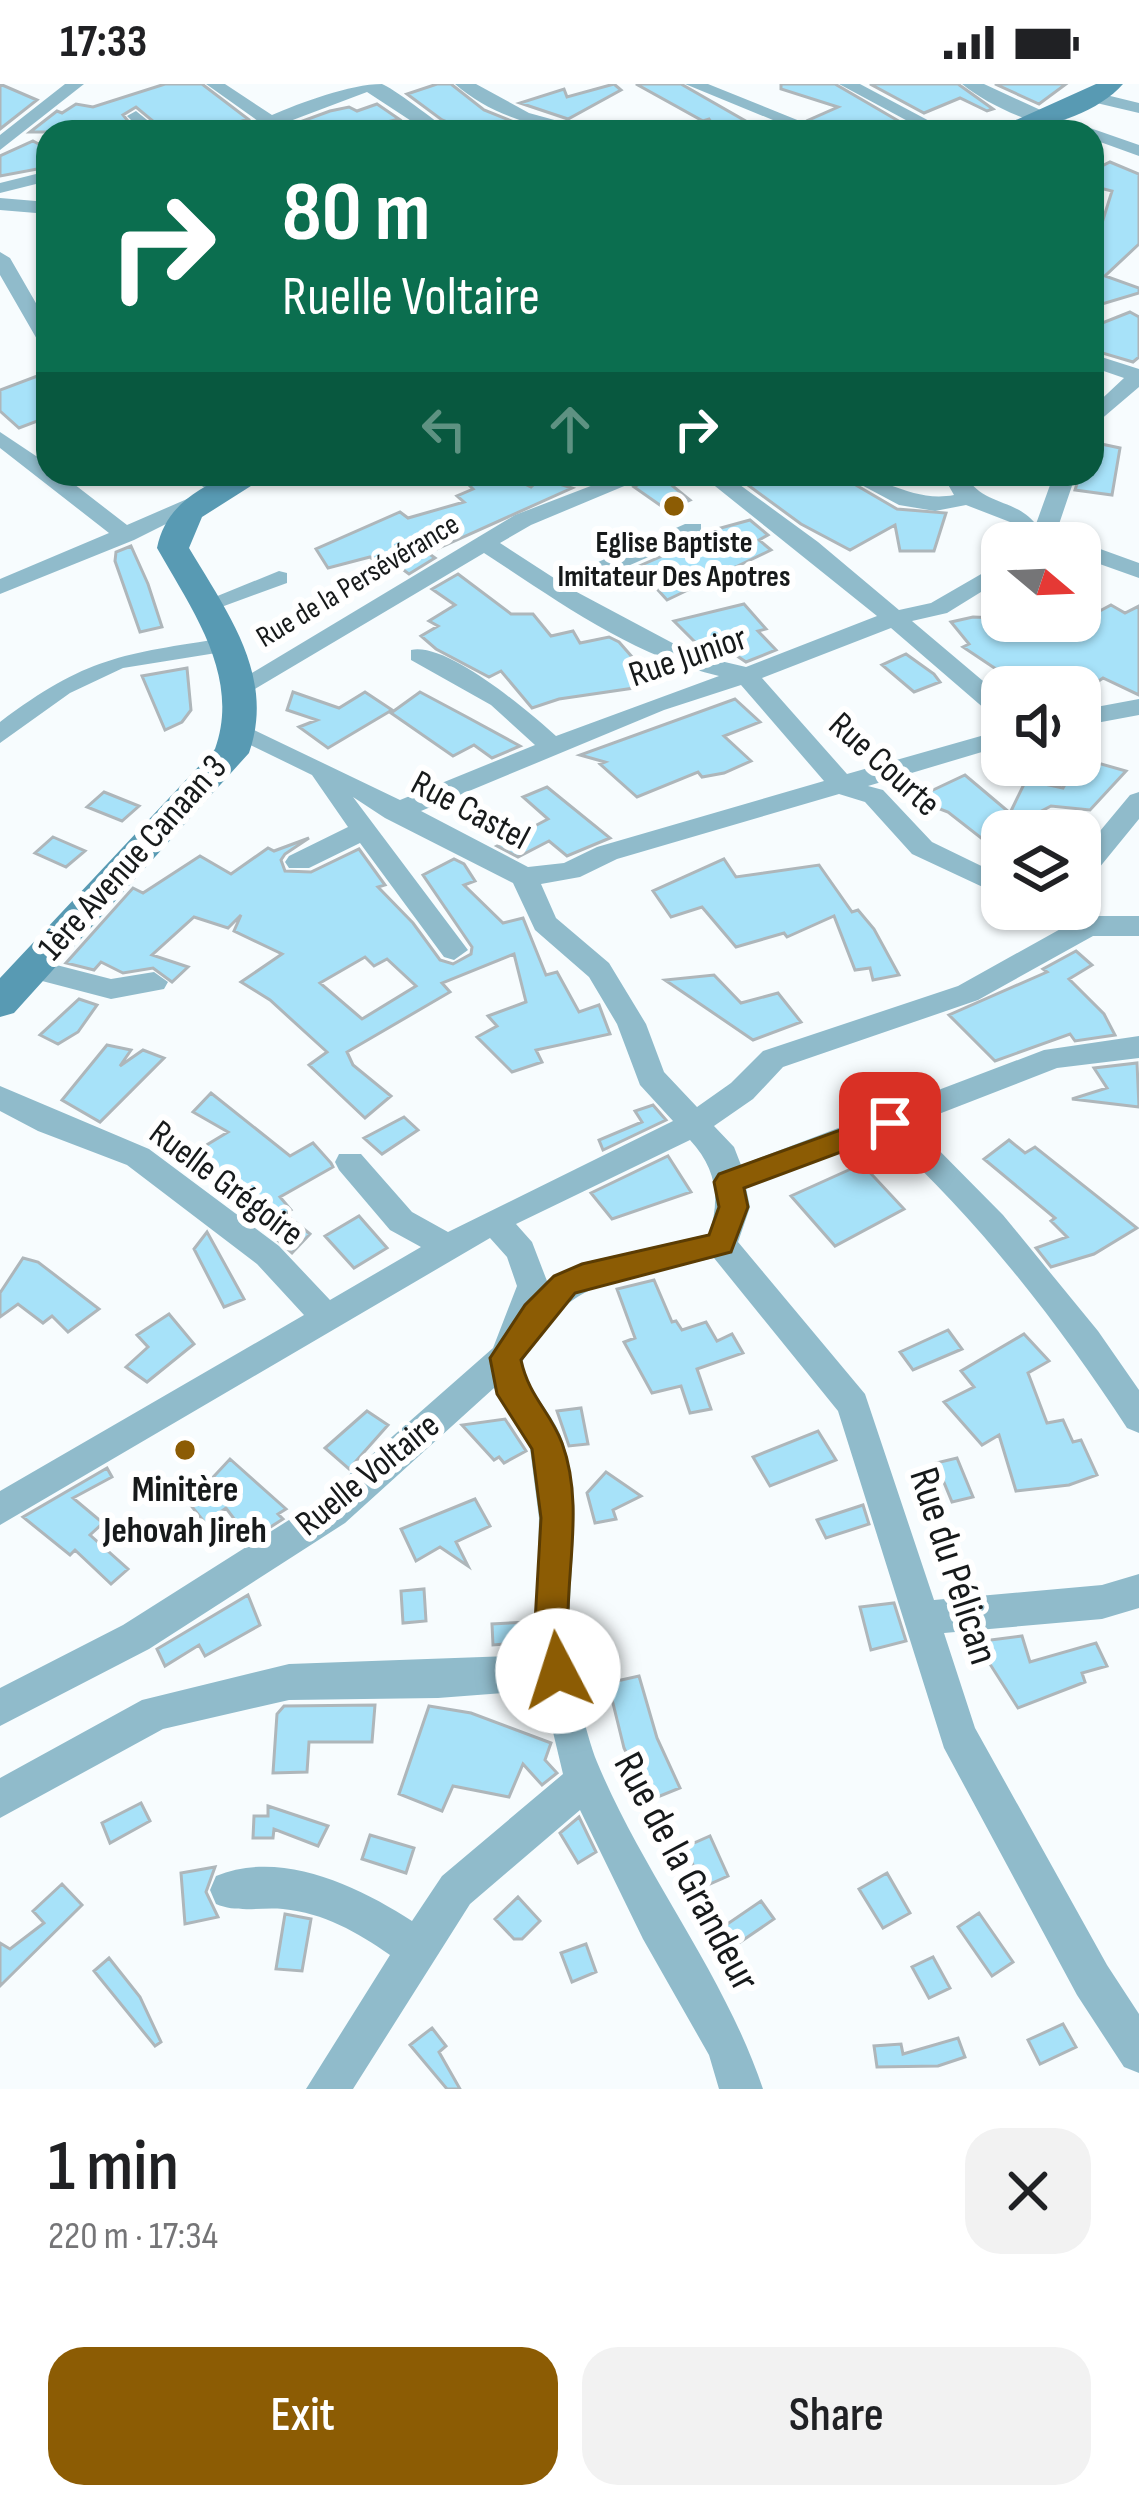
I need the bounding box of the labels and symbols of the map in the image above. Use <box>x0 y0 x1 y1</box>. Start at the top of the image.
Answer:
marker: Eglise Baptiste Imitateur Des Apotres <box>661 493 687 519</box>
street label: Rue de la Persévérance <box>250 506 466 656</box>
north arrow <box>981 522 1101 642</box>
place label: Eglise Baptiste Imitateur Des Apotres <box>558 525 790 595</box>
street label: Rue Junior <box>623 617 753 697</box>
street label: Rue Courte <box>819 704 949 826</box>
street label: 1ère Avenue Canaan 3 <box>30 747 236 969</box>
street label: Rue Castel <box>404 762 536 860</box>
pin <box>839 1072 941 1174</box>
street label: Ruelle Grégoire <box>140 1112 312 1256</box>
street label: Ruelle Voltaire <box>288 1404 448 1546</box>
marker: Minitère Jehovah Jireh <box>172 1437 198 1463</box>
street label: Rue du Pélican <box>897 1461 1009 1671</box>
place label: Minitère Jehovah Jireh <box>102 1469 267 1553</box>
position arrow <box>495 1608 621 1734</box>
street label: Rue de la Grandeur <box>602 1744 770 2000</box>

